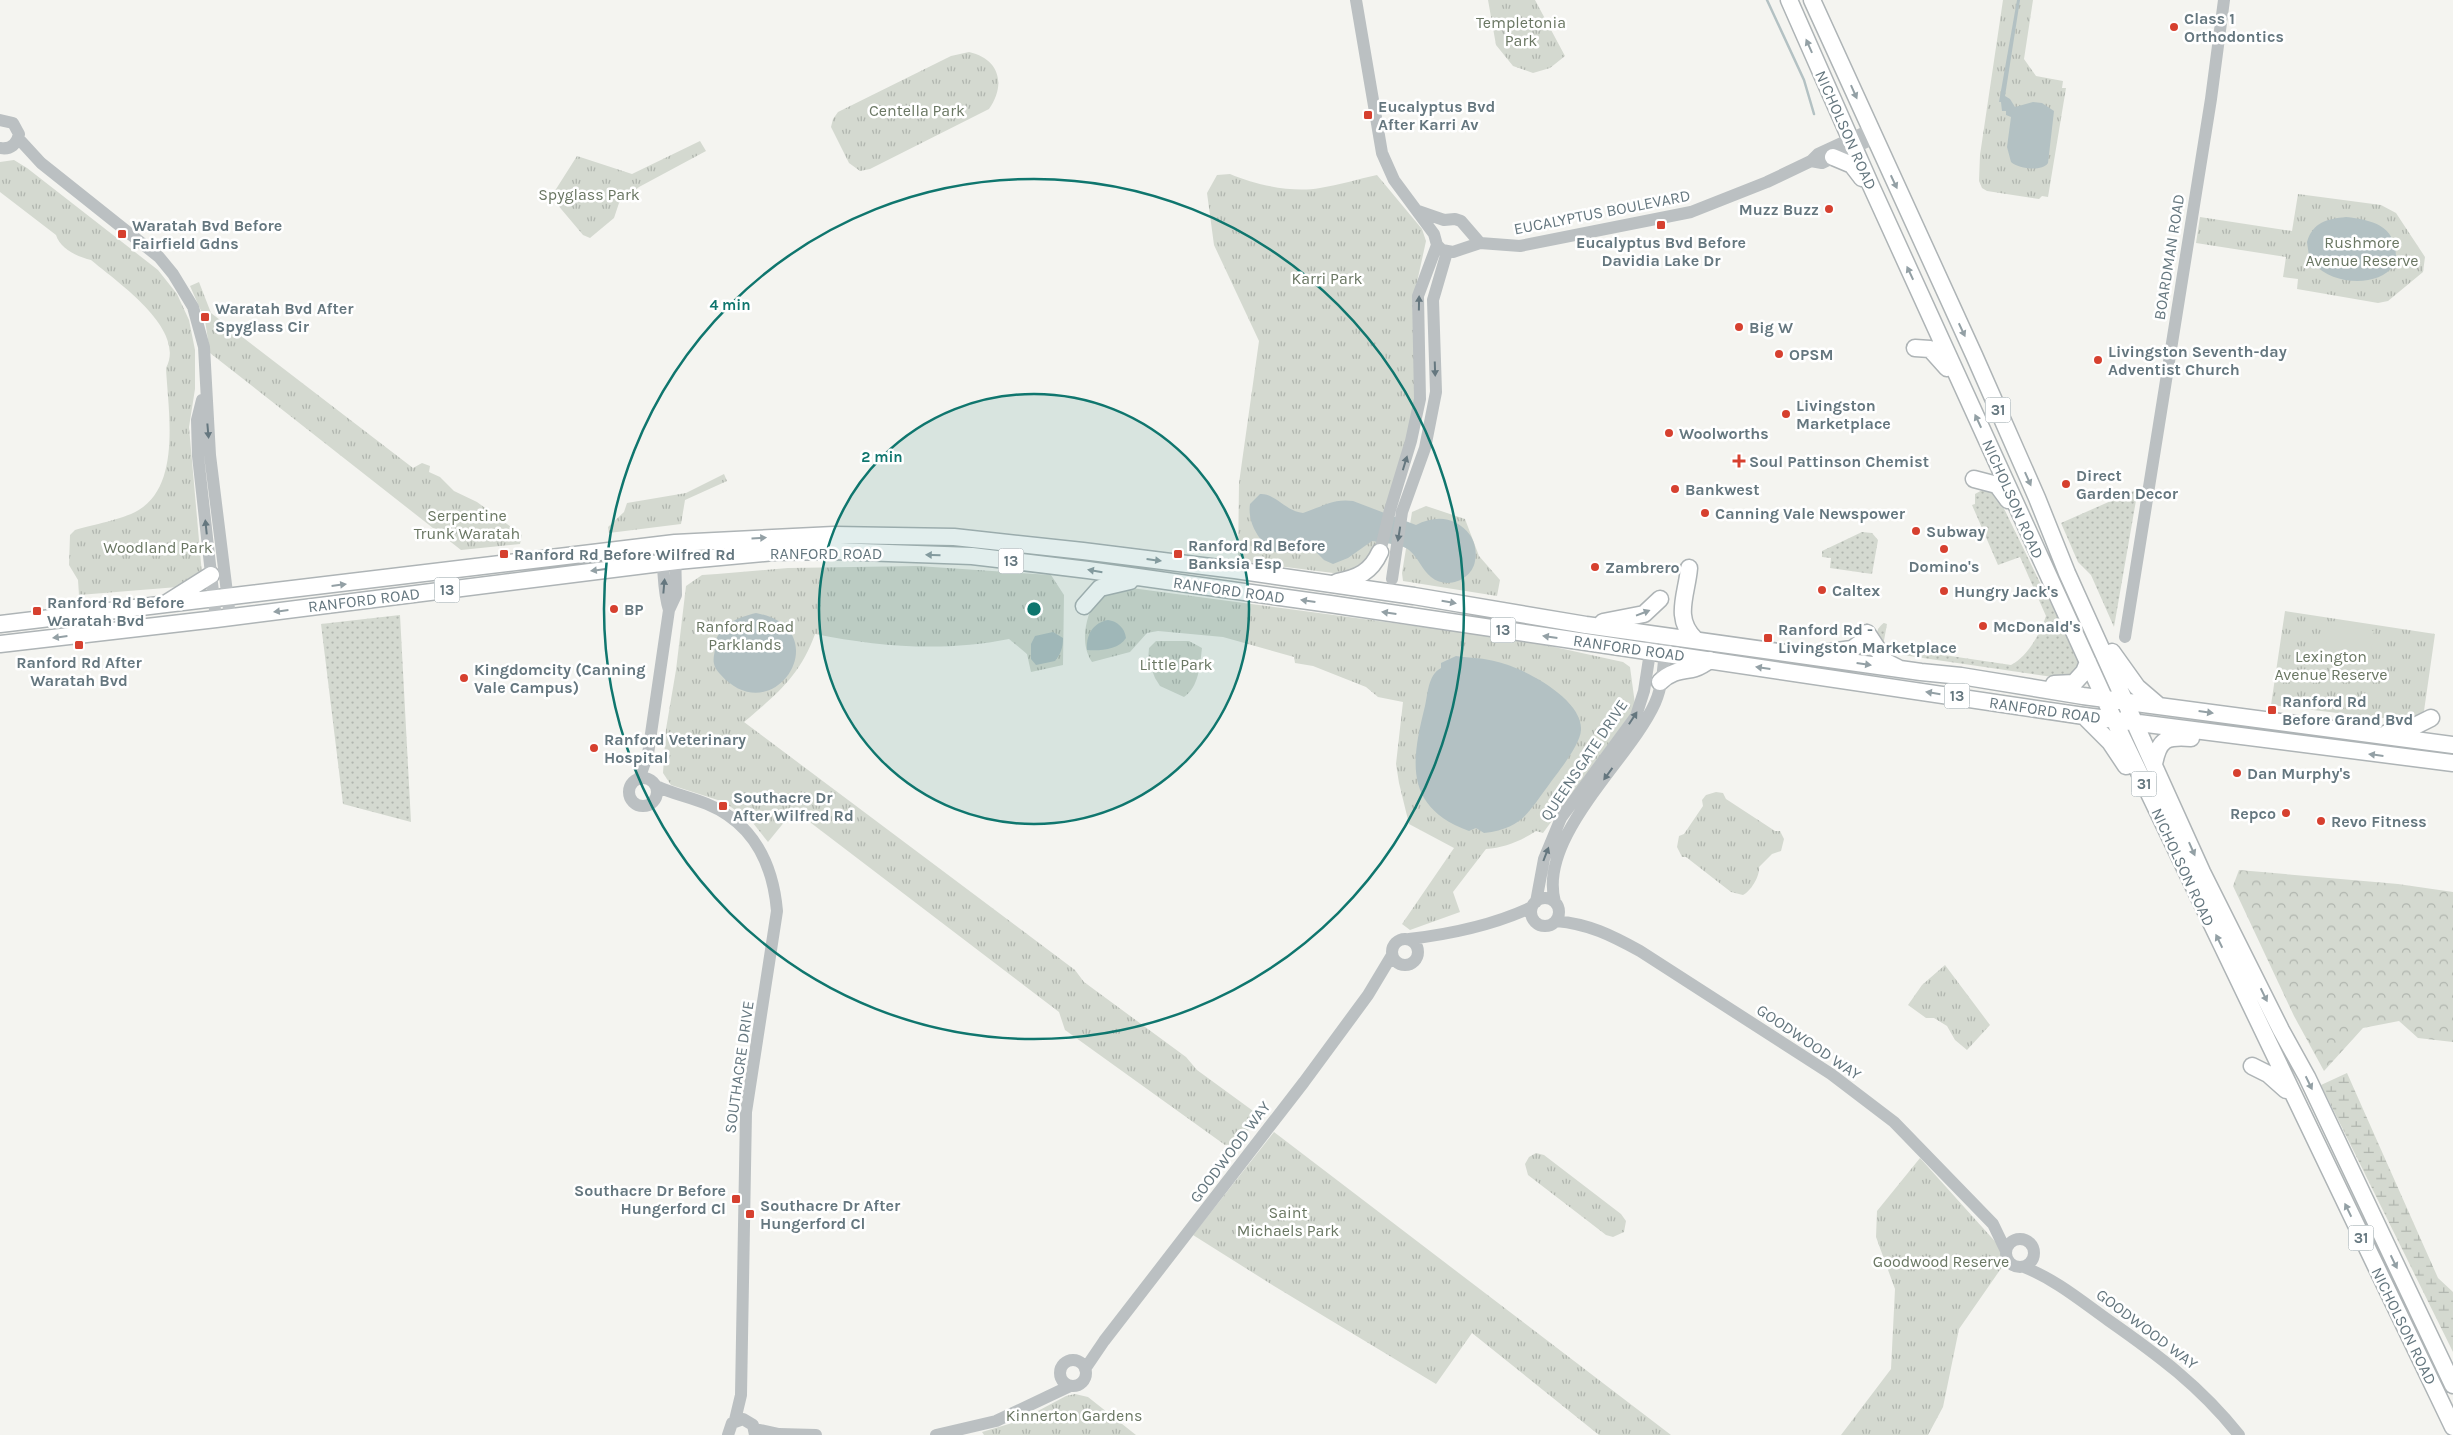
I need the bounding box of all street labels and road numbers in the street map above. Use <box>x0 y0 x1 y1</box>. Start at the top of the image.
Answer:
street label: NICHOLSON ROAD <box>1811 68 1881 192</box>
street label: EUCALYPTUS BOULEVARD <box>1512 186 1692 238</box>
street label: BOARDMAN ROAD <box>2150 193 2188 321</box>
road number: 31 <box>1986 398 2010 422</box>
street label: NICHOLSON ROAD <box>1978 437 2048 561</box>
street label: RANFORD ROAD <box>770 544 882 563</box>
road number: 13 <box>998 548 1024 574</box>
street label: RANFORD ROAD <box>1172 573 1286 607</box>
road number: 13 <box>434 578 460 602</box>
street label: RANFORD ROAD <box>307 584 421 616</box>
road number: 13 <box>1490 618 1516 642</box>
street label: RANFORD ROAD <box>1572 631 1686 665</box>
road number: 13 <box>1944 684 1970 708</box>
street label: RANFORD ROAD <box>1988 693 2102 727</box>
street label: QUEENSGATE DRIVE <box>1536 696 1632 824</box>
road number: 31 <box>2132 772 2156 796</box>
street label: NICHOLSON ROAD <box>2147 805 2219 929</box>
street label: SOUTHACRE DRIVE <box>720 1000 758 1134</box>
street label: GOODWOOD WAY <box>1753 1000 1865 1084</box>
street label: GOODWOOD WAY <box>1186 1097 1274 1207</box>
road number: 31 <box>2348 1226 2374 1250</box>
street label: NICHOLSON ROAD <box>2367 1264 2441 1388</box>
street label: GOODWOOD WAY <box>2092 1285 2202 1373</box>

